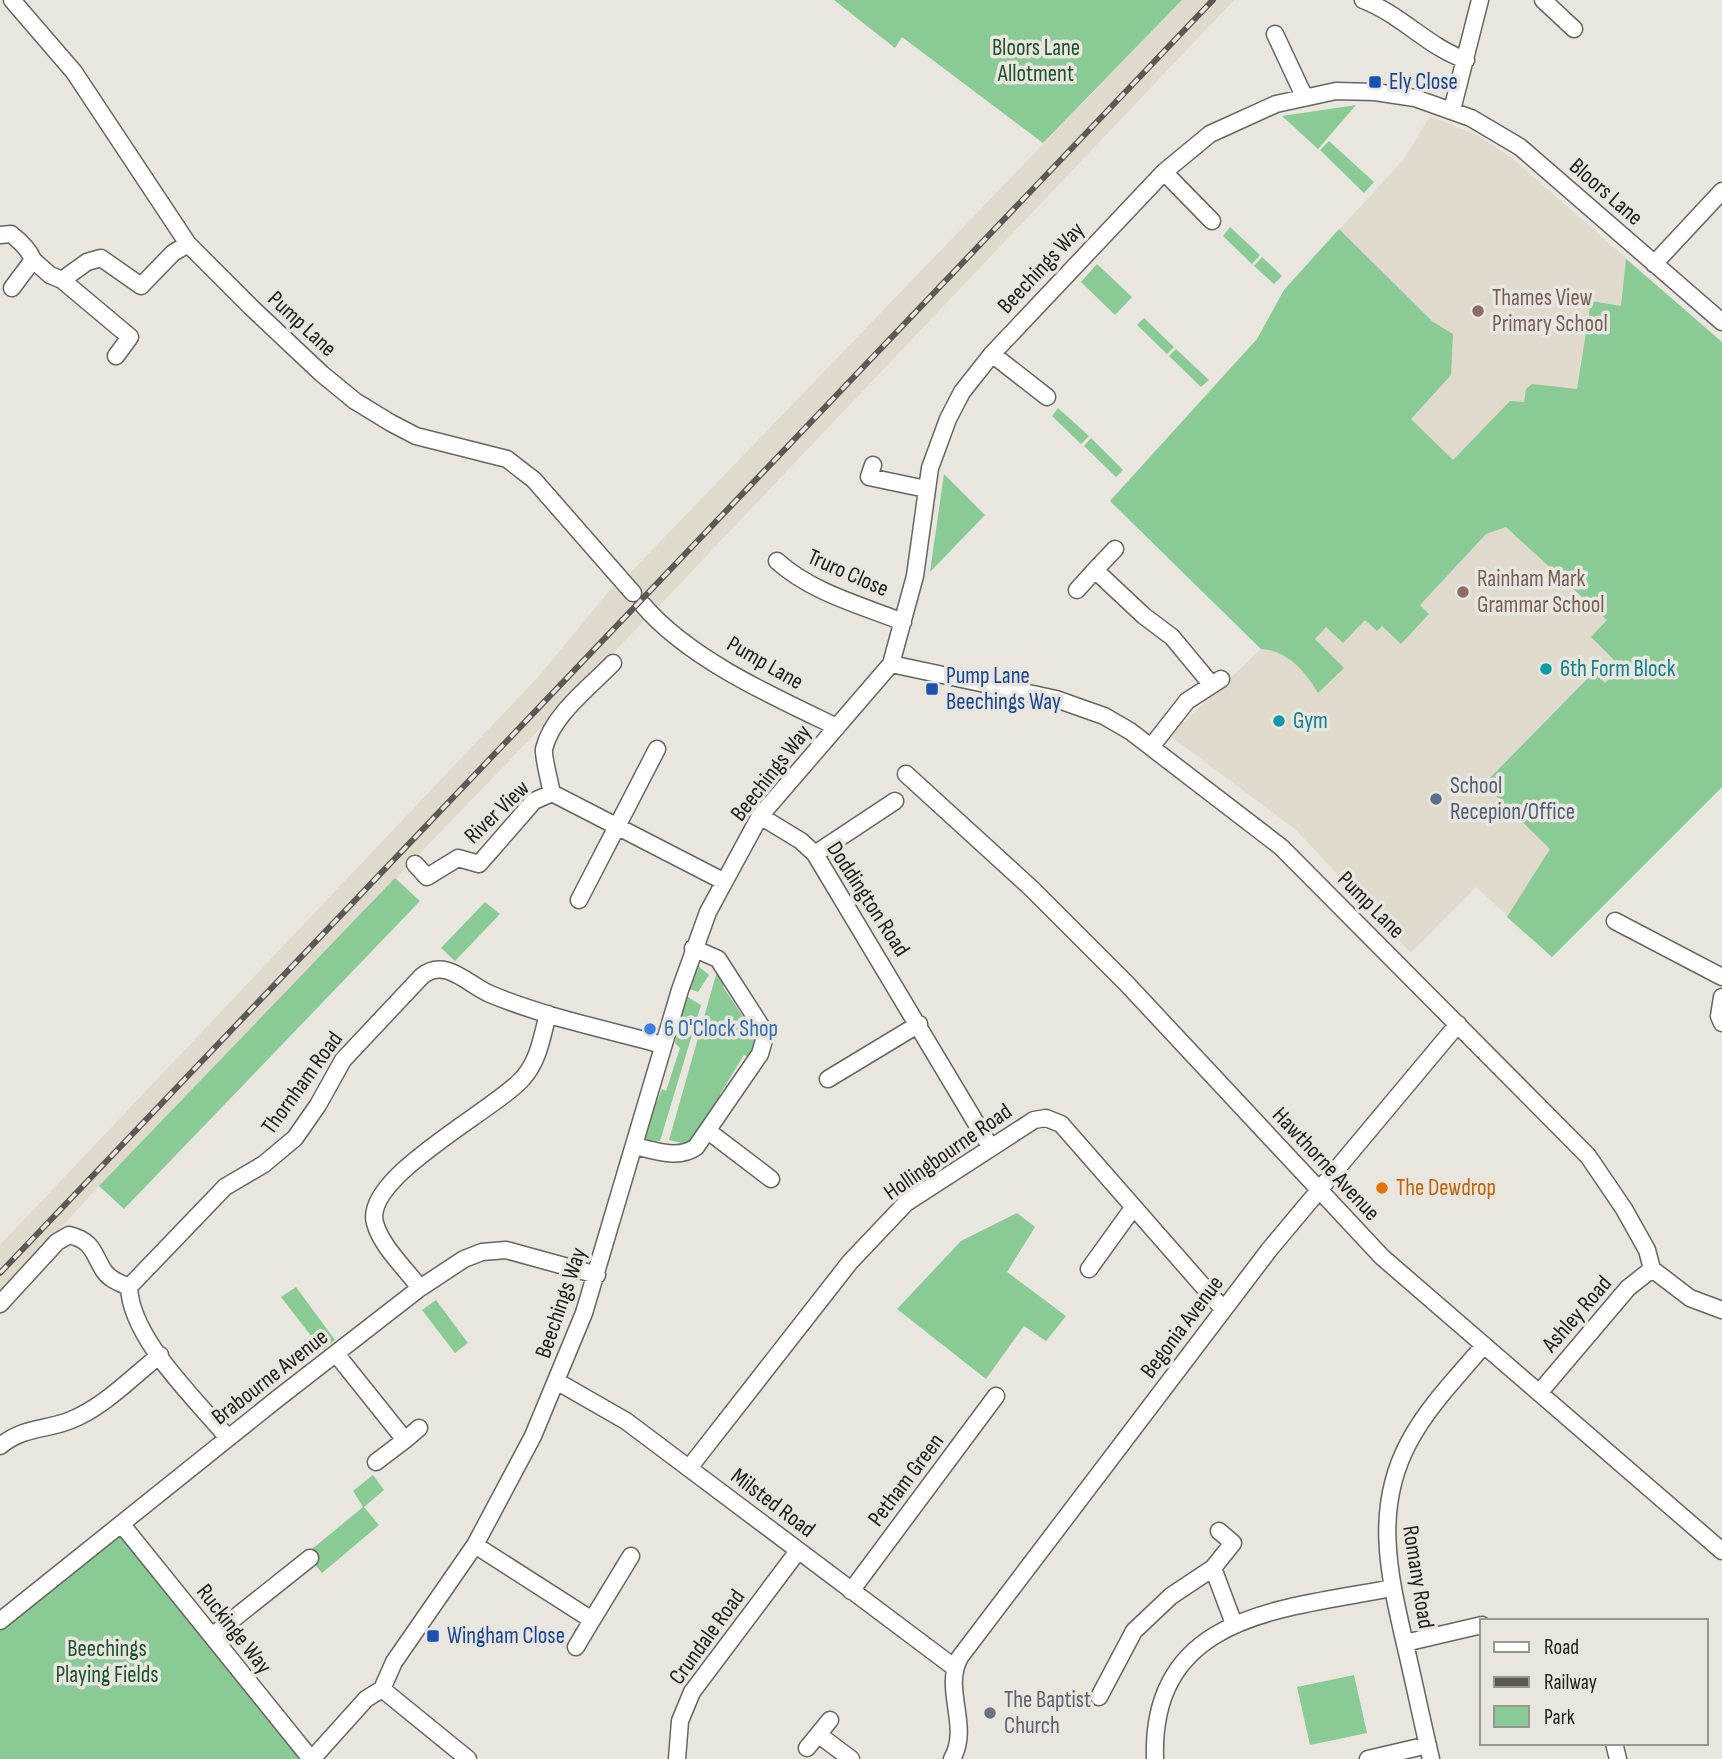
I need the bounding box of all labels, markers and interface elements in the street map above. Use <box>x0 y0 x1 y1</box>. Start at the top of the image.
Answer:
park label: Bloors Lane Allotment <box>992 34 1080 88</box>
place label: Ely Close <box>1389 68 1458 96</box>
marker: Ely Close <box>1367 74 1383 90</box>
street label: Bloors Lane <box>1564 152 1648 232</box>
street label: Beechings Way <box>992 216 1091 320</box>
place label: Thames View Primary School <box>1492 284 1608 338</box>
street label: Pump Lane <box>262 285 342 363</box>
marker: Thames View Primary School <box>1470 303 1486 319</box>
street label: Truro Close <box>803 543 893 603</box>
place label: Rainham Mark Grammar School <box>1477 565 1605 619</box>
marker: Rainham Mark Grammar School <box>1455 584 1471 600</box>
street label: Pump Lane <box>722 630 808 696</box>
place label: 6th Form Block <box>1560 655 1676 683</box>
marker: 6th Form Block <box>1538 661 1554 677</box>
place label: Pump Lane Beechings Way <box>946 662 1061 716</box>
marker: Pump Lane Beechings Way <box>924 681 940 697</box>
place label: Gym <box>1293 707 1328 735</box>
marker: Gym <box>1271 713 1287 729</box>
street label: Beechings Way <box>725 719 817 827</box>
place label: School Recepion/Office <box>1450 772 1575 826</box>
street label: River View <box>459 774 536 850</box>
marker: School Recepion/Office <box>1428 791 1444 807</box>
street label: Doddington Road <box>820 836 916 962</box>
street label: Pump Lane <box>1331 865 1411 945</box>
place label: 6 O'Clock Shop <box>664 1015 778 1043</box>
marker: 6 O'Clock Shop <box>642 1021 658 1037</box>
street label: Thornham Road <box>255 1026 349 1140</box>
street label: Hollingbourne Road <box>879 1098 1017 1206</box>
street label: Hawthorne Avenue <box>1266 1101 1386 1227</box>
place label: The Dewdrop <box>1396 1174 1496 1202</box>
marker: The Dewdrop <box>1374 1180 1390 1196</box>
street label: Beechings Way <box>529 1244 593 1362</box>
street label: Begonia Avenue <box>1134 1270 1230 1384</box>
street label: Ashley Road <box>1536 1270 1618 1359</box>
street label: Brabourne Avenue <box>206 1323 334 1431</box>
street label: Petham Green <box>862 1428 950 1532</box>
street label: Milsted Road <box>725 1462 821 1544</box>
street label: Romany Road <box>1396 1523 1440 1631</box>
street label: Ruckinge Way <box>190 1579 278 1680</box>
street label: Crundale Road <box>663 1584 751 1690</box>
legend <box>1480 1619 1708 1745</box>
place label: Wingham Close <box>447 1622 565 1650</box>
marker: Wingham Close <box>425 1628 441 1644</box>
park label: Beechings Playing Fields <box>55 1635 159 1689</box>
text: Road <box>1544 1635 1579 1660</box>
text: Railway <box>1544 1670 1597 1695</box>
place label: The Baptist Church <box>1004 1686 1091 1740</box>
marker: The Baptist Church <box>982 1705 998 1721</box>
text: Park <box>1544 1705 1575 1730</box>

